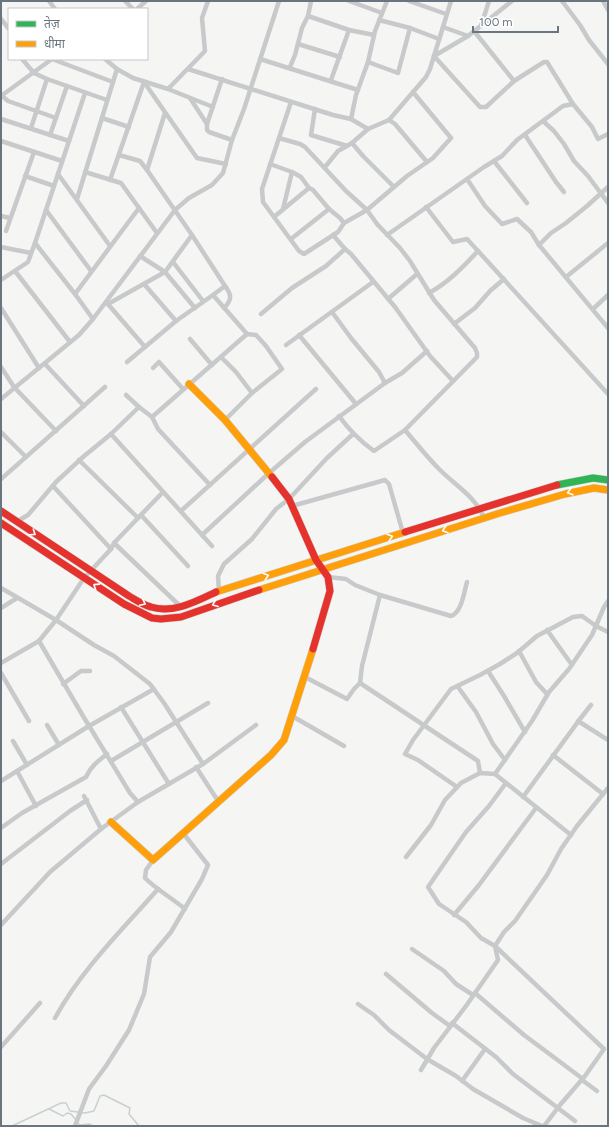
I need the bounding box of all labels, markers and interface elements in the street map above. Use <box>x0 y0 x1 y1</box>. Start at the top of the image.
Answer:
legend <box>8 8 148 60</box>
scale bar <box>473 8 558 34</box>
text: 100 m <box>479 15 513 29</box>
text: तेज़ <box>44 16 61 31</box>
text: धीमा <box>44 36 66 51</box>
one-way arrow <box>566 488 573 496</box>
one-way arrow <box>442 525 449 534</box>
one-way arrow <box>29 528 36 535</box>
one-way arrow <box>386 533 393 541</box>
one-way arrow <box>263 572 270 581</box>
one-way arrow <box>93 583 100 591</box>
one-way arrow <box>138 598 146 606</box>
one-way arrow <box>211 600 218 608</box>

